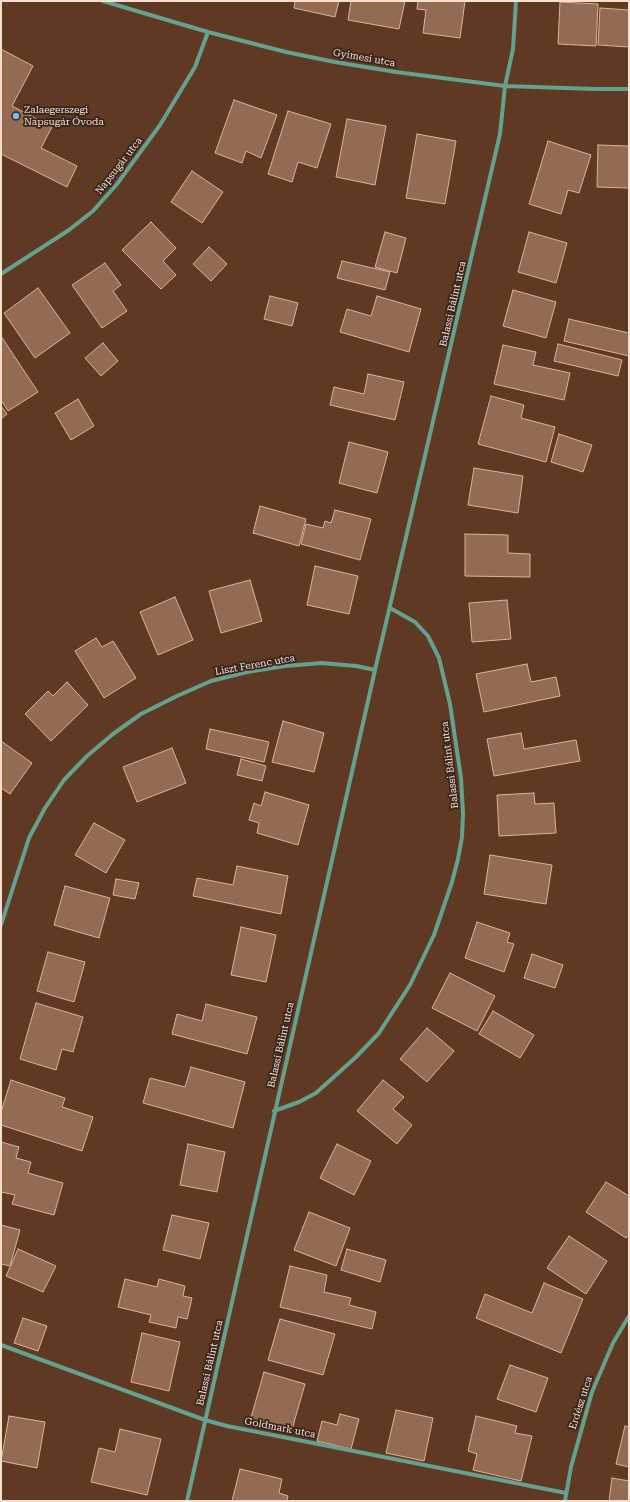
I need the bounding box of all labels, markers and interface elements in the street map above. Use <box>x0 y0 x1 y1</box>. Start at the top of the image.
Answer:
street label: Gyimesi utca <box>332 47 396 69</box>
place label: Zalaegerszegi Napsugár Óvoda <box>24 104 104 128</box>
marker: Zalaegerszegi Napsugár Óvoda <box>11 111 21 121</box>
street label: Napsugár utca <box>93 135 145 197</box>
street label: Balassi Bálint utca <box>437 260 469 348</box>
street label: Liszt Ferenc utca <box>214 652 296 678</box>
street label: Balassi Bálint utca <box>439 721 461 809</box>
street label: Balassi Bálint utca <box>265 1001 297 1089</box>
street label: Balassi Bálint utca <box>194 1319 226 1407</box>
street label: Erdész utca <box>567 1375 595 1431</box>
street label: Goldmark utca <box>244 1415 316 1441</box>

